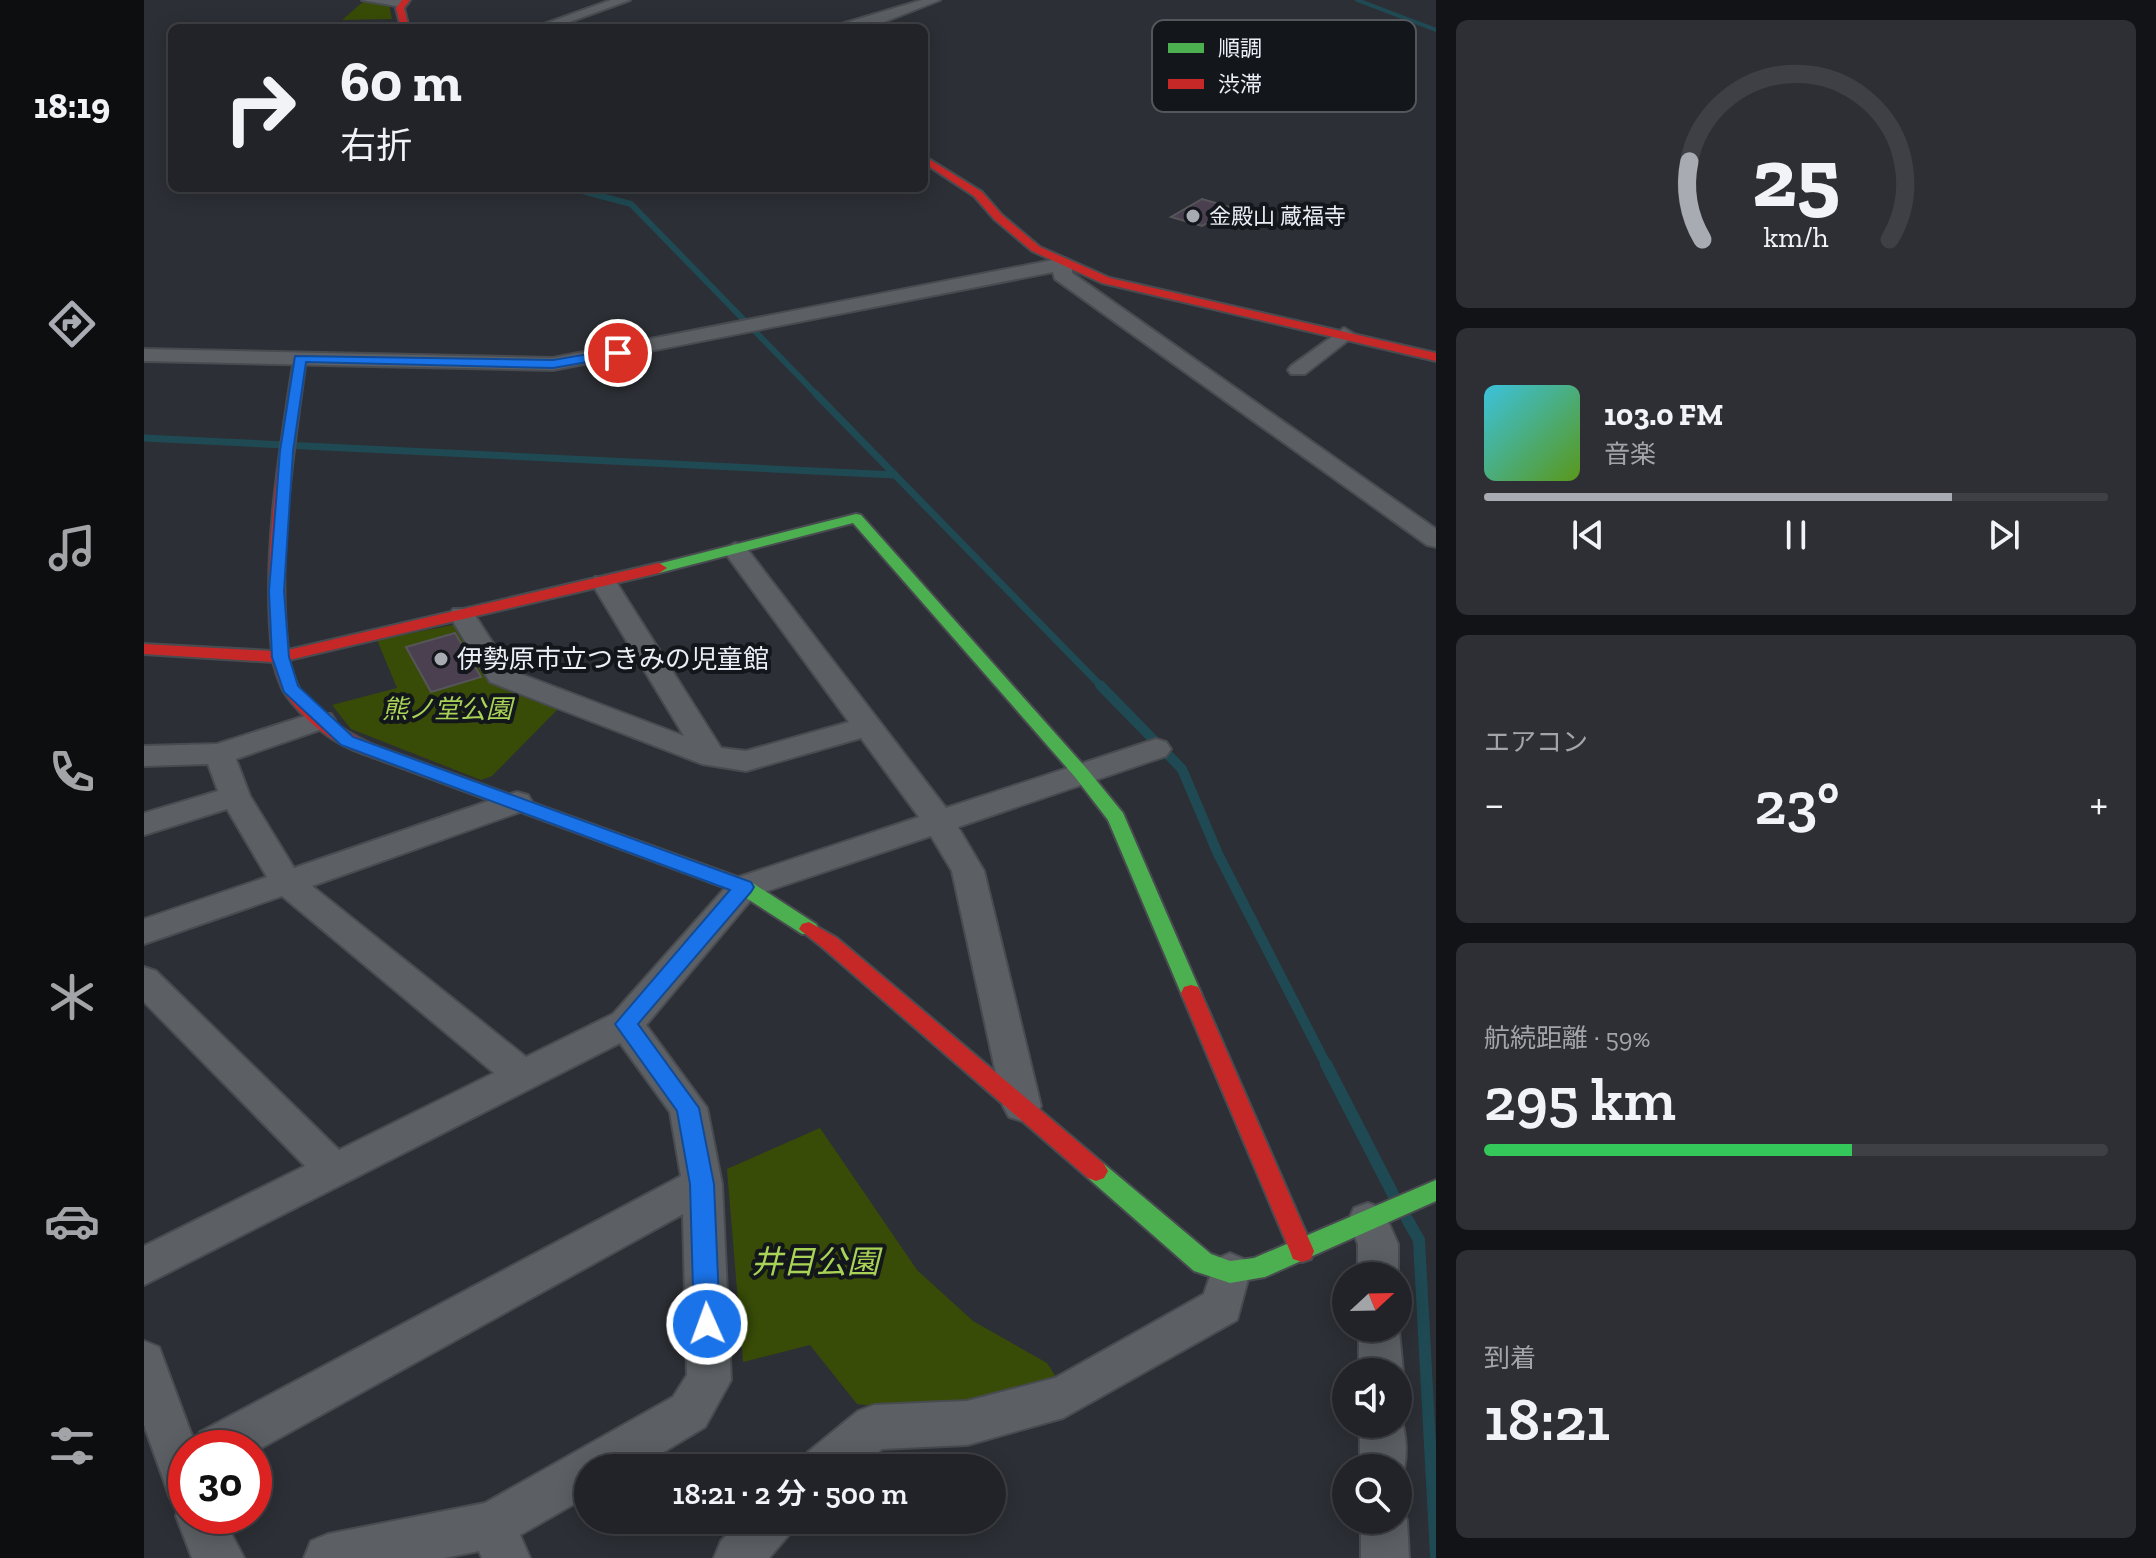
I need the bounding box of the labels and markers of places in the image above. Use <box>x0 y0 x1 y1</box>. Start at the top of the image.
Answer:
place label: 金殿山 蔵福寺 <box>1209 203 1346 230</box>
marker: 金殿山 蔵福寺 <box>1184 207 1202 225</box>
pin <box>584 319 652 387</box>
place label: 伊勢原市立つきみの児童館 <box>457 643 769 675</box>
marker: 伊勢原市立つきみの児童館 <box>432 650 450 668</box>

